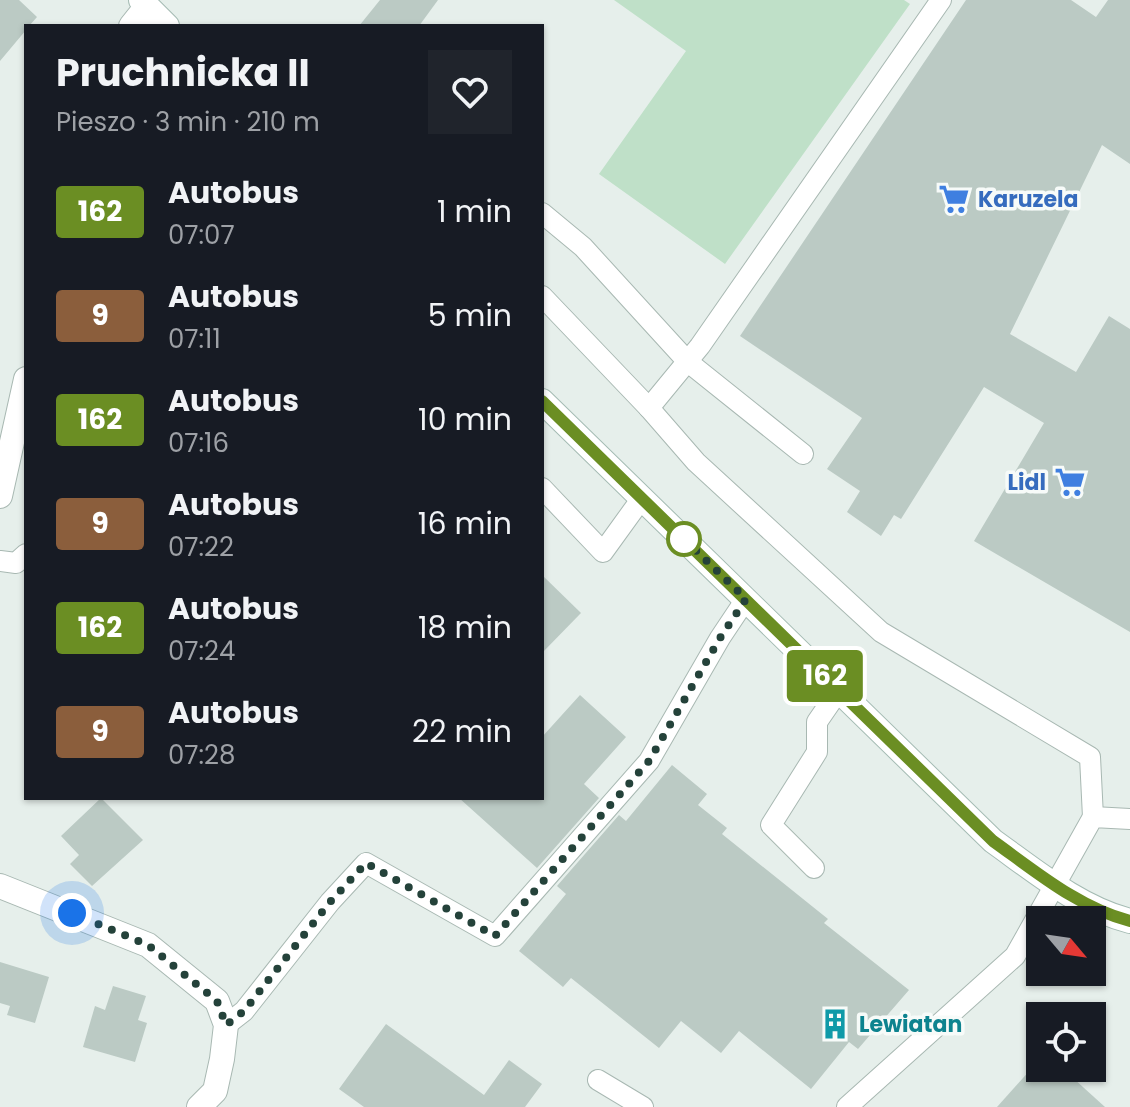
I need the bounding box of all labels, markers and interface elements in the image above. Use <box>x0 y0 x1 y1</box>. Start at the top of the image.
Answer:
text: Pruchnicka II <box>56 46 310 99</box>
button: heart <box>428 50 512 134</box>
text: Pieszo · 3 min · 210 m <box>56 104 320 140</box>
text: Autobus <box>168 171 299 214</box>
supermarket icon: Karuzela <box>937 182 971 216</box>
place label: Karuzela <box>978 184 1078 215</box>
text: 1 min <box>437 190 512 233</box>
text: 162 <box>78 192 122 231</box>
text: 07:07 <box>168 217 235 253</box>
text: Autobus <box>168 275 299 318</box>
text: 5 min <box>428 294 512 337</box>
text: 9 <box>91 296 109 335</box>
text: 07:11 <box>168 321 221 357</box>
text: Autobus <box>168 379 299 422</box>
text: 10 min <box>418 398 512 441</box>
text: 162 <box>78 400 122 439</box>
text: 07:16 <box>168 425 229 461</box>
supermarket icon: Lidl <box>1053 465 1087 499</box>
place label: Lidl <box>1008 467 1046 498</box>
text: Autobus <box>168 483 299 526</box>
text: 16 min <box>418 502 512 545</box>
text: 9 <box>91 504 109 543</box>
unlabelled marker <box>667 522 701 556</box>
text: 07:22 <box>168 529 234 565</box>
text: Autobus <box>168 587 299 630</box>
text: 18 min <box>418 606 512 649</box>
text: 162 <box>78 608 122 647</box>
text: 07:24 <box>168 633 235 669</box>
line badge: 162 <box>779 650 871 702</box>
text: 162 <box>803 656 847 695</box>
text: Autobus <box>168 691 299 734</box>
text: 22 min <box>412 710 512 753</box>
text: 9 <box>91 712 109 751</box>
text: 07:28 <box>168 737 235 773</box>
your location <box>52 893 92 933</box>
north arrow <box>1026 906 1106 986</box>
map controls <box>1026 906 1106 1082</box>
button: locate <box>1026 1002 1106 1082</box>
building icon: Lewiatan <box>818 1007 852 1041</box>
place label: Lewiatan <box>859 1009 962 1040</box>

